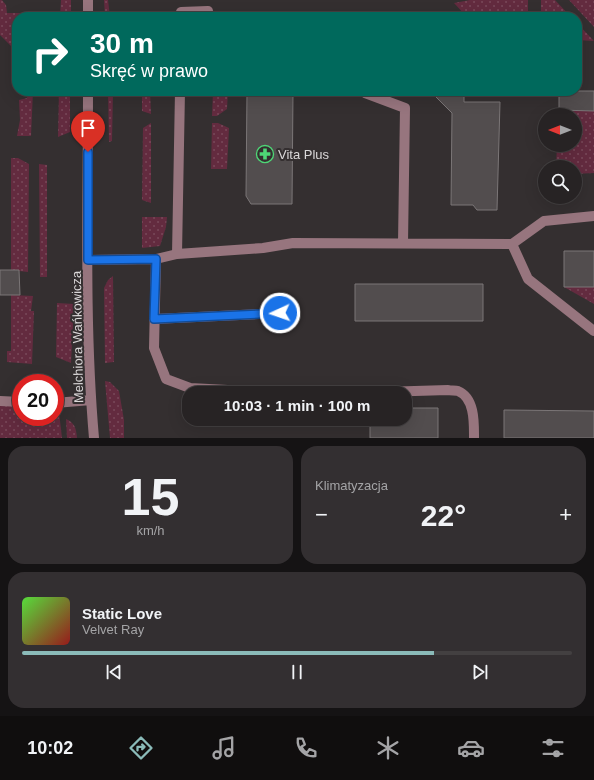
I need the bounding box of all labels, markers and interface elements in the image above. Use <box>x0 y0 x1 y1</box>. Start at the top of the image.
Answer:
icon: right <box>24 28 76 80</box>
text: 30 m <box>90 28 154 59</box>
text: Skręć w prawo <box>90 61 208 81</box>
north arrow <box>538 108 582 152</box>
map controls <box>538 108 582 204</box>
pin <box>71 111 105 152</box>
icon: arrive <box>77 117 99 139</box>
pharmacy icon: Vita Plus <box>255 144 275 164</box>
place label: Vita Plus <box>278 147 330 162</box>
button: search <box>538 160 582 204</box>
street label: Melchiora Wańkowicza <box>69 270 86 403</box>
position arrow <box>259 292 301 334</box>
speed limit sign: 20 <box>12 374 64 426</box>
text: 10:03 · 1 min · 100 m <box>224 397 370 414</box>
text: 15 <box>122 468 179 526</box>
text: Klimatyzacja <box>315 478 388 493</box>
text: 22° <box>421 499 466 532</box>
text: − <box>315 502 328 527</box>
text: + <box>559 502 572 527</box>
text: km/h <box>136 523 165 538</box>
text: Static Love <box>82 605 162 622</box>
text: Velvet Ray <box>82 622 144 637</box>
icon: previous <box>103 661 125 683</box>
icon: pause <box>286 661 308 683</box>
icon: next <box>469 661 491 683</box>
icon: directions <box>127 734 155 762</box>
icon: music <box>210 734 238 762</box>
icon: phone <box>292 734 320 762</box>
icon: climate <box>374 734 402 762</box>
icon: car <box>457 734 485 762</box>
icon: filters <box>539 734 567 762</box>
text: 10:02 <box>27 738 73 758</box>

